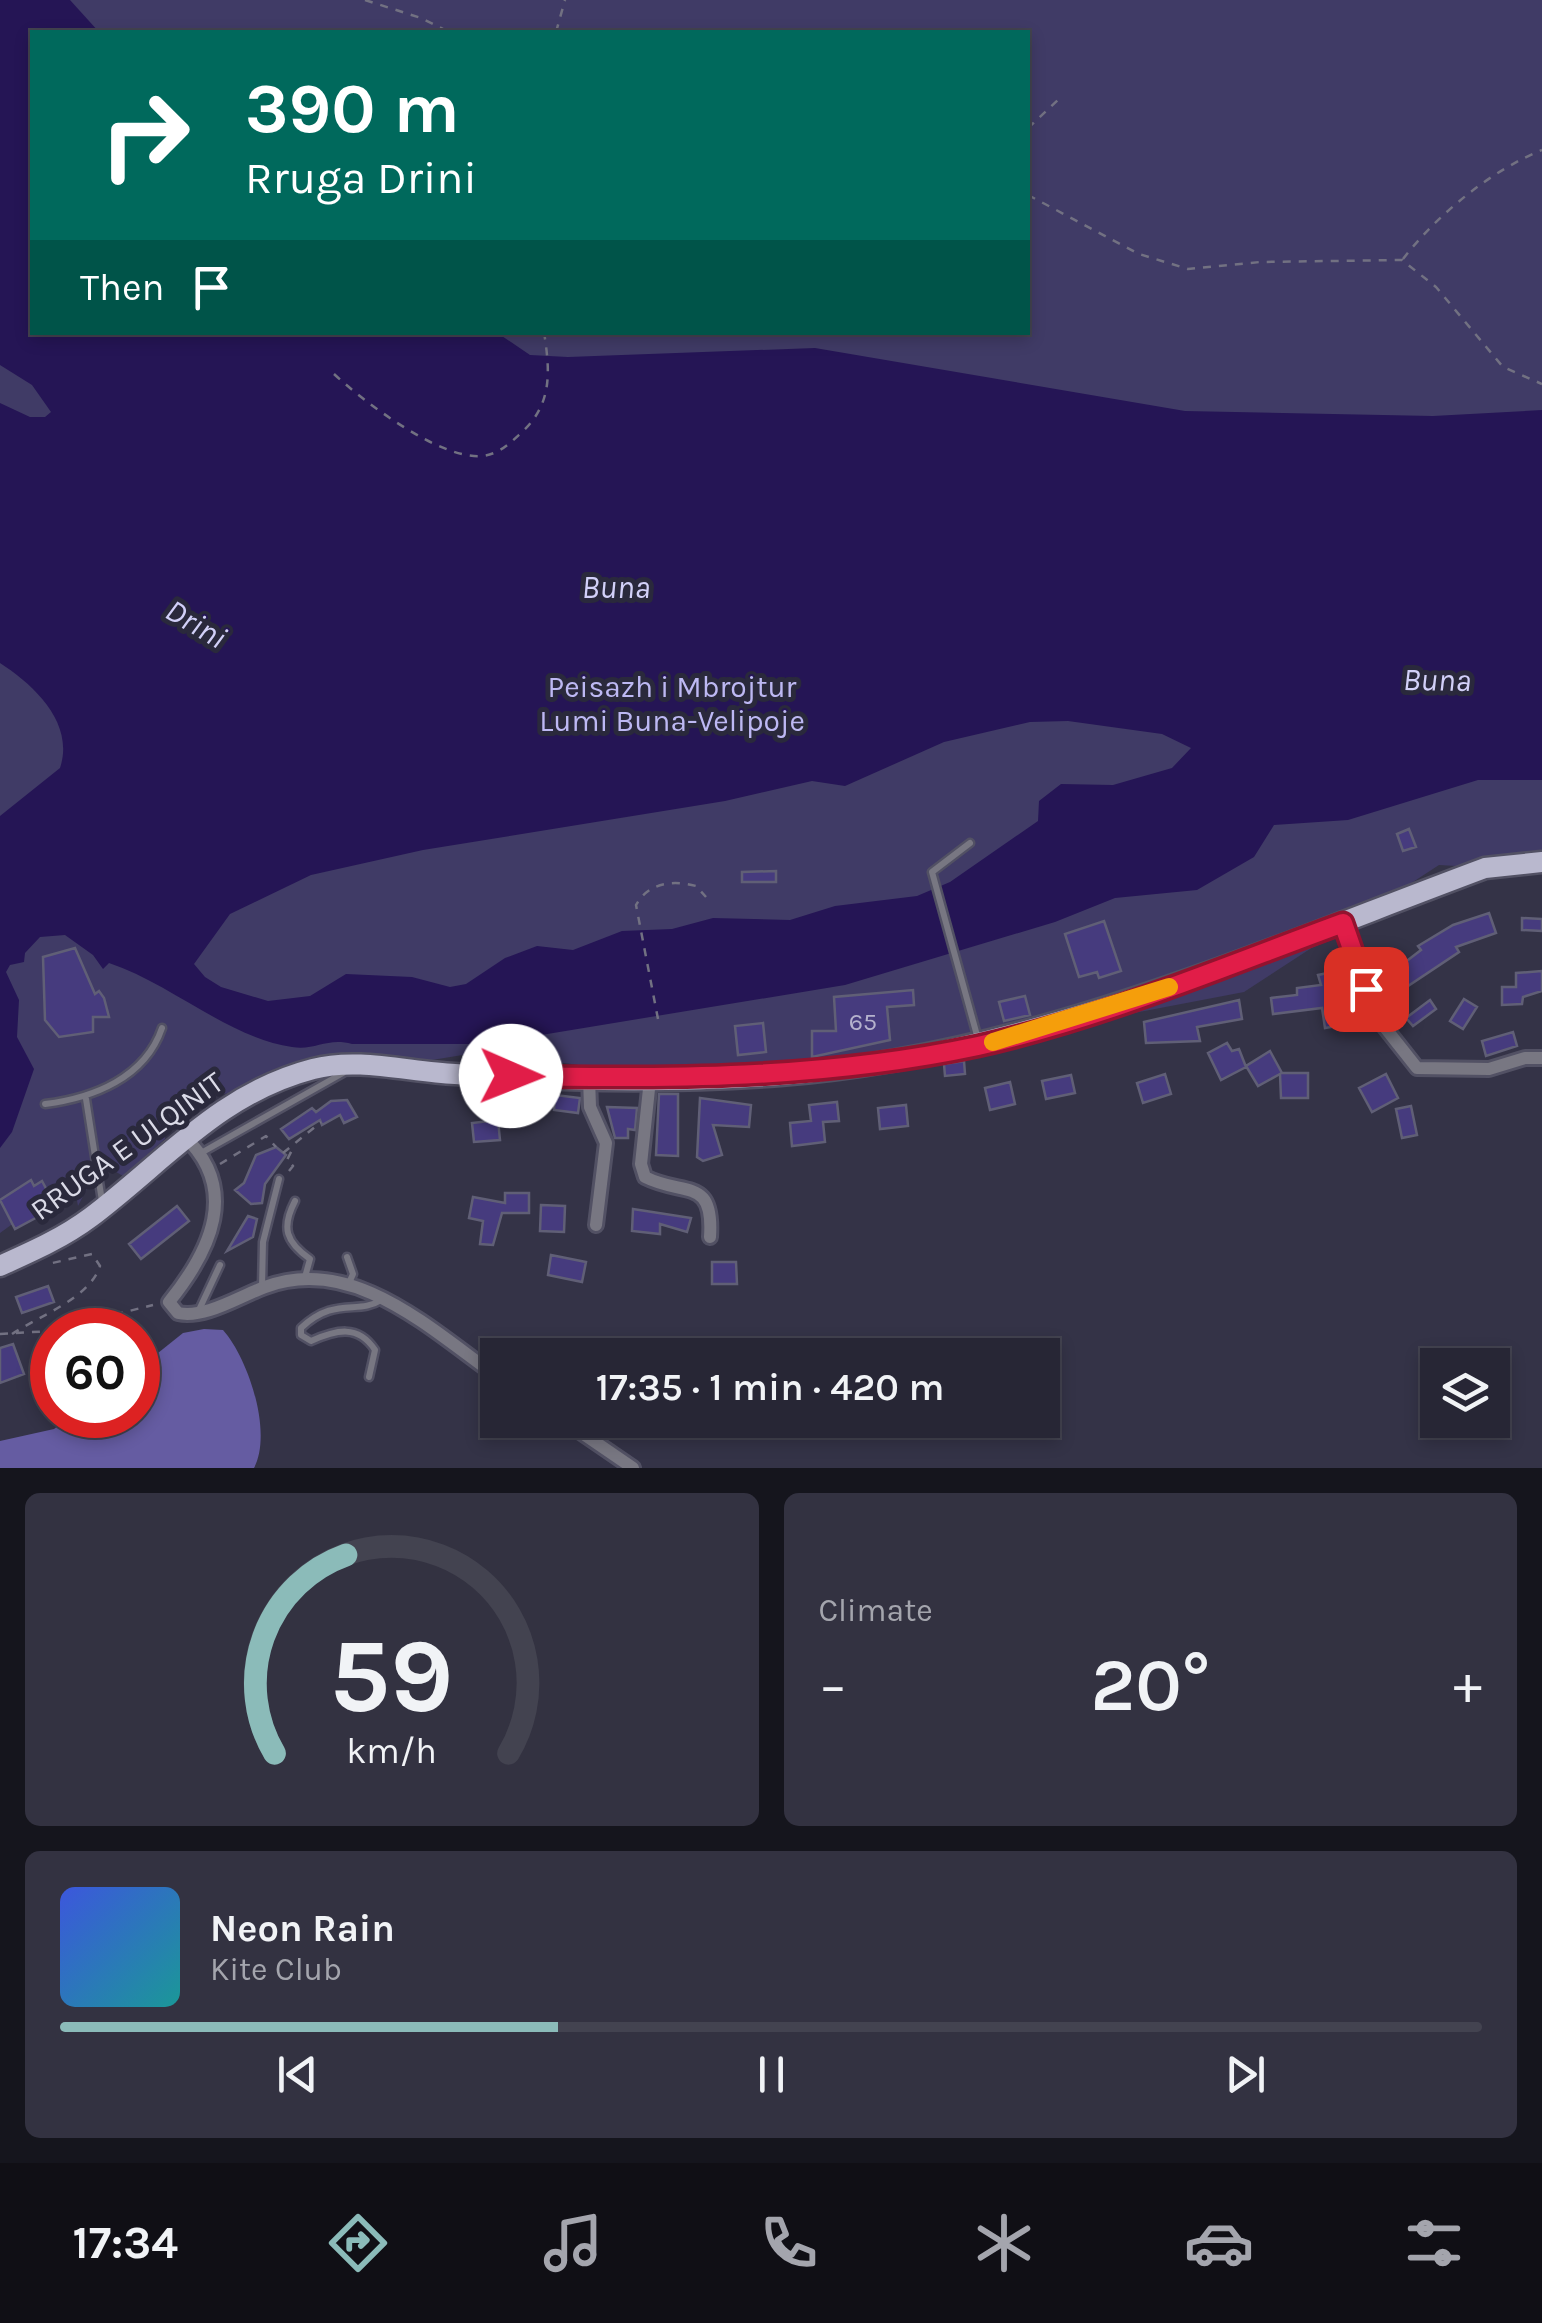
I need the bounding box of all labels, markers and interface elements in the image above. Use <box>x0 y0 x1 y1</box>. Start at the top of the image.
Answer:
text: 390 m <box>245 68 460 150</box>
icon: right <box>80 70 210 200</box>
text: Rruga Drini <box>245 152 477 204</box>
icon: arrive <box>184 260 239 315</box>
text: Then <box>80 265 164 310</box>
water label: Buna <box>582 569 650 606</box>
water label: Drini <box>159 592 233 656</box>
water label: Buna <box>1402 661 1472 699</box>
park label: Peisazh i Mbrojtur Lumi Buna-Velipoje <box>539 669 805 739</box>
pin <box>1324 947 1409 1032</box>
icon: arrive <box>1339 962 1394 1017</box>
house number: 65 <box>849 1007 877 1036</box>
position arrow <box>459 1024 563 1128</box>
street label: RRUGA E ULQINIT <box>24 1064 230 1228</box>
speed limit sign: 60 <box>30 1308 160 1438</box>
map controls <box>1420 1348 1510 1438</box>
button: layers <box>1420 1348 1510 1438</box>
text: 17:35 · 1 min · 420 m <box>596 1365 944 1410</box>
text: Climate <box>819 1592 933 1629</box>
text: 59 <box>330 1616 454 1737</box>
text: 20° <box>1090 1641 1210 1729</box>
text: − <box>819 1653 847 1717</box>
text: + <box>1453 1653 1482 1717</box>
text: km/h <box>346 1730 437 1772</box>
text: Neon Rain <box>210 1906 395 1951</box>
text: Kite Club <box>210 1951 342 1988</box>
icon: previous <box>270 2047 325 2102</box>
icon: pause <box>744 2047 799 2102</box>
icon: next <box>1218 2047 1273 2102</box>
icon: directions <box>323 2208 393 2278</box>
icon: music <box>538 2208 608 2278</box>
icon: phone <box>754 2208 824 2278</box>
icon: climate <box>969 2208 1039 2278</box>
icon: car <box>1184 2208 1254 2278</box>
icon: filters <box>1399 2208 1469 2278</box>
text: 17:34 <box>73 2217 178 2269</box>

